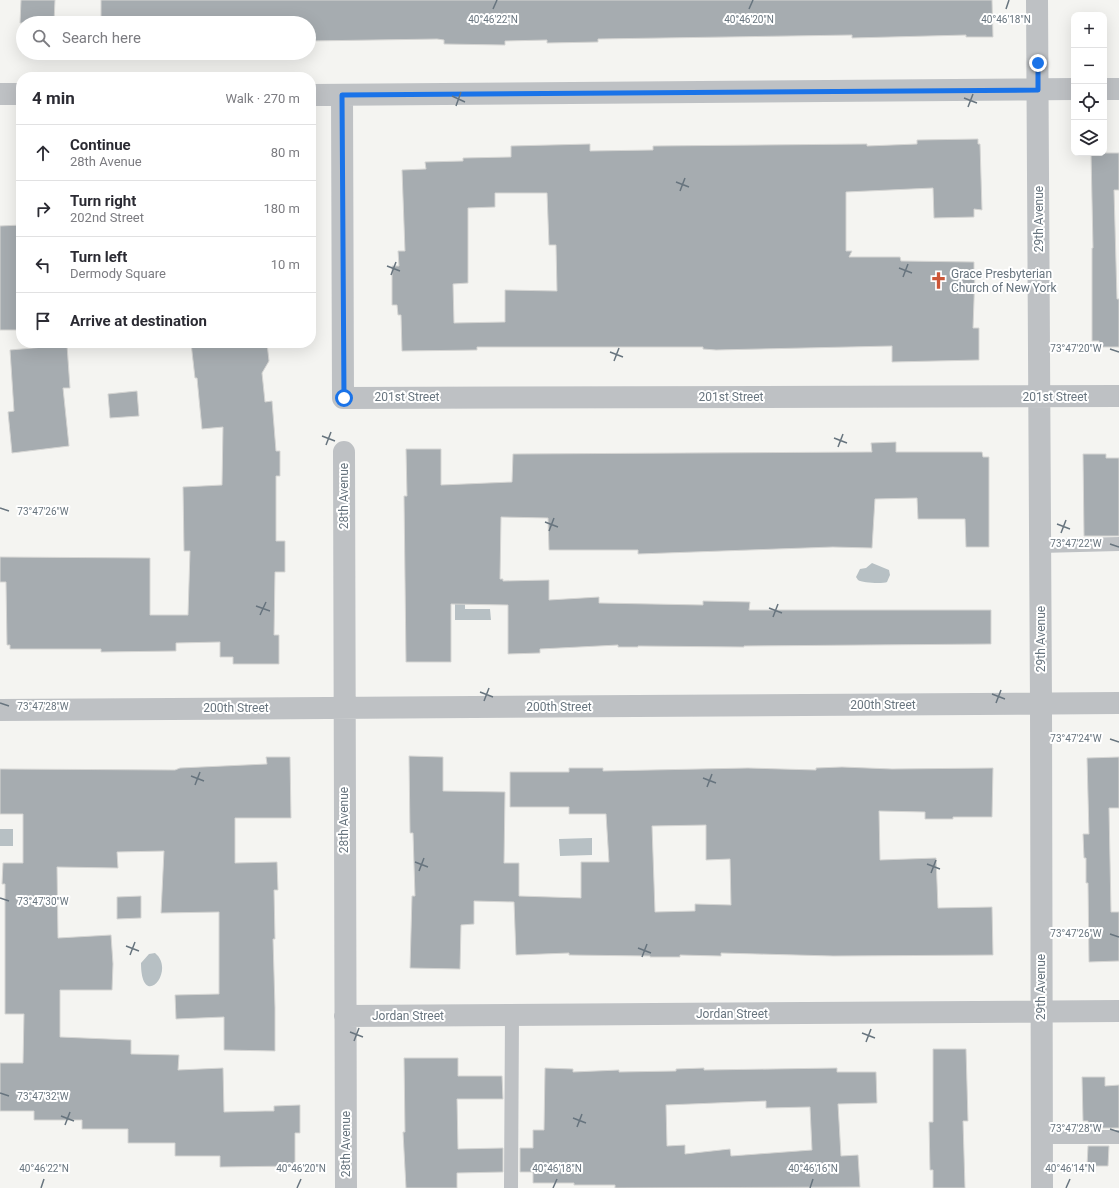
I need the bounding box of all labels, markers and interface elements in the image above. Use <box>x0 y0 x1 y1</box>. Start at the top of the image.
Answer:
map controls <box>1071 12 1107 156</box>
button: + <box>1071 12 1107 48</box>
text: 40°46'22"N <box>468 14 518 25</box>
text: 40°46'20"N <box>724 14 774 25</box>
text: 40°46'18"N <box>981 14 1031 25</box>
search box <box>16 16 316 60</box>
icon: search <box>30 27 52 49</box>
text: Search here <box>62 29 141 47</box>
button: − <box>1071 48 1107 84</box>
route end <box>1029 54 1047 72</box>
button: locate <box>1071 84 1107 120</box>
text: 4 min <box>32 88 75 108</box>
text: Walk · 270 m <box>225 91 300 106</box>
button: layers <box>1071 120 1107 156</box>
text: Continue <box>70 136 131 154</box>
icon: ahead <box>32 142 54 164</box>
text: 80 m <box>271 145 300 160</box>
text: 28th Avenue <box>70 154 142 169</box>
street label: 29th Avenue <box>1032 186 1046 252</box>
text: Turn right <box>70 192 136 210</box>
icon: right <box>32 198 54 220</box>
text: 180 m <box>263 201 300 216</box>
text: 202nd Street <box>70 210 144 225</box>
text: Turn left <box>70 248 127 266</box>
icon: left <box>32 254 54 276</box>
text: 10 m <box>271 257 300 272</box>
text: Dermody Square <box>70 266 166 281</box>
place label: Grace Presbyterian Church of New York <box>951 267 1058 295</box>
church icon: Grace Presbyterian Church of New York <box>928 271 948 291</box>
icon: arrive <box>32 310 54 332</box>
text: Arrive at destination <box>70 312 207 330</box>
text: 73°47'20"W <box>1050 343 1102 354</box>
route start <box>335 389 353 407</box>
street label: 201st Street <box>375 390 440 404</box>
street label: 201st Street <box>699 390 764 404</box>
street label: 201st Street <box>1023 390 1088 404</box>
street label: 28th Avenue <box>337 463 351 529</box>
text: 73°47'26"W <box>17 506 69 517</box>
text: 73°47'22"W <box>1050 538 1102 549</box>
street label: 29th Avenue <box>1034 606 1048 672</box>
street label: 200th Street <box>850 698 916 712</box>
street label: 200th Street <box>526 700 592 714</box>
text: 73°47'28"W <box>17 701 69 712</box>
street label: 200th Street <box>203 701 269 715</box>
text: 73°47'24"W <box>1050 733 1102 744</box>
street label: 28th Avenue <box>337 787 351 853</box>
text: 73°47'30"W <box>17 896 69 907</box>
text: 73°47'26"W <box>1050 928 1102 939</box>
street label: 29th Avenue <box>1034 954 1048 1020</box>
street label: Jordan Street <box>696 1007 768 1021</box>
street label: Jordan Street <box>372 1009 444 1023</box>
text: 73°47'32"W <box>17 1091 69 1102</box>
street label: 28th Avenue <box>339 1111 353 1177</box>
text: 73°47'28"W <box>1050 1123 1102 1134</box>
text: 40°46'22"N <box>19 1163 69 1174</box>
text: 40°46'20"N <box>276 1163 326 1174</box>
text: 40°46'18"N <box>532 1163 582 1174</box>
text: 40°46'16"N <box>788 1163 838 1174</box>
text: 40°46'14"N <box>1045 1163 1095 1174</box>

